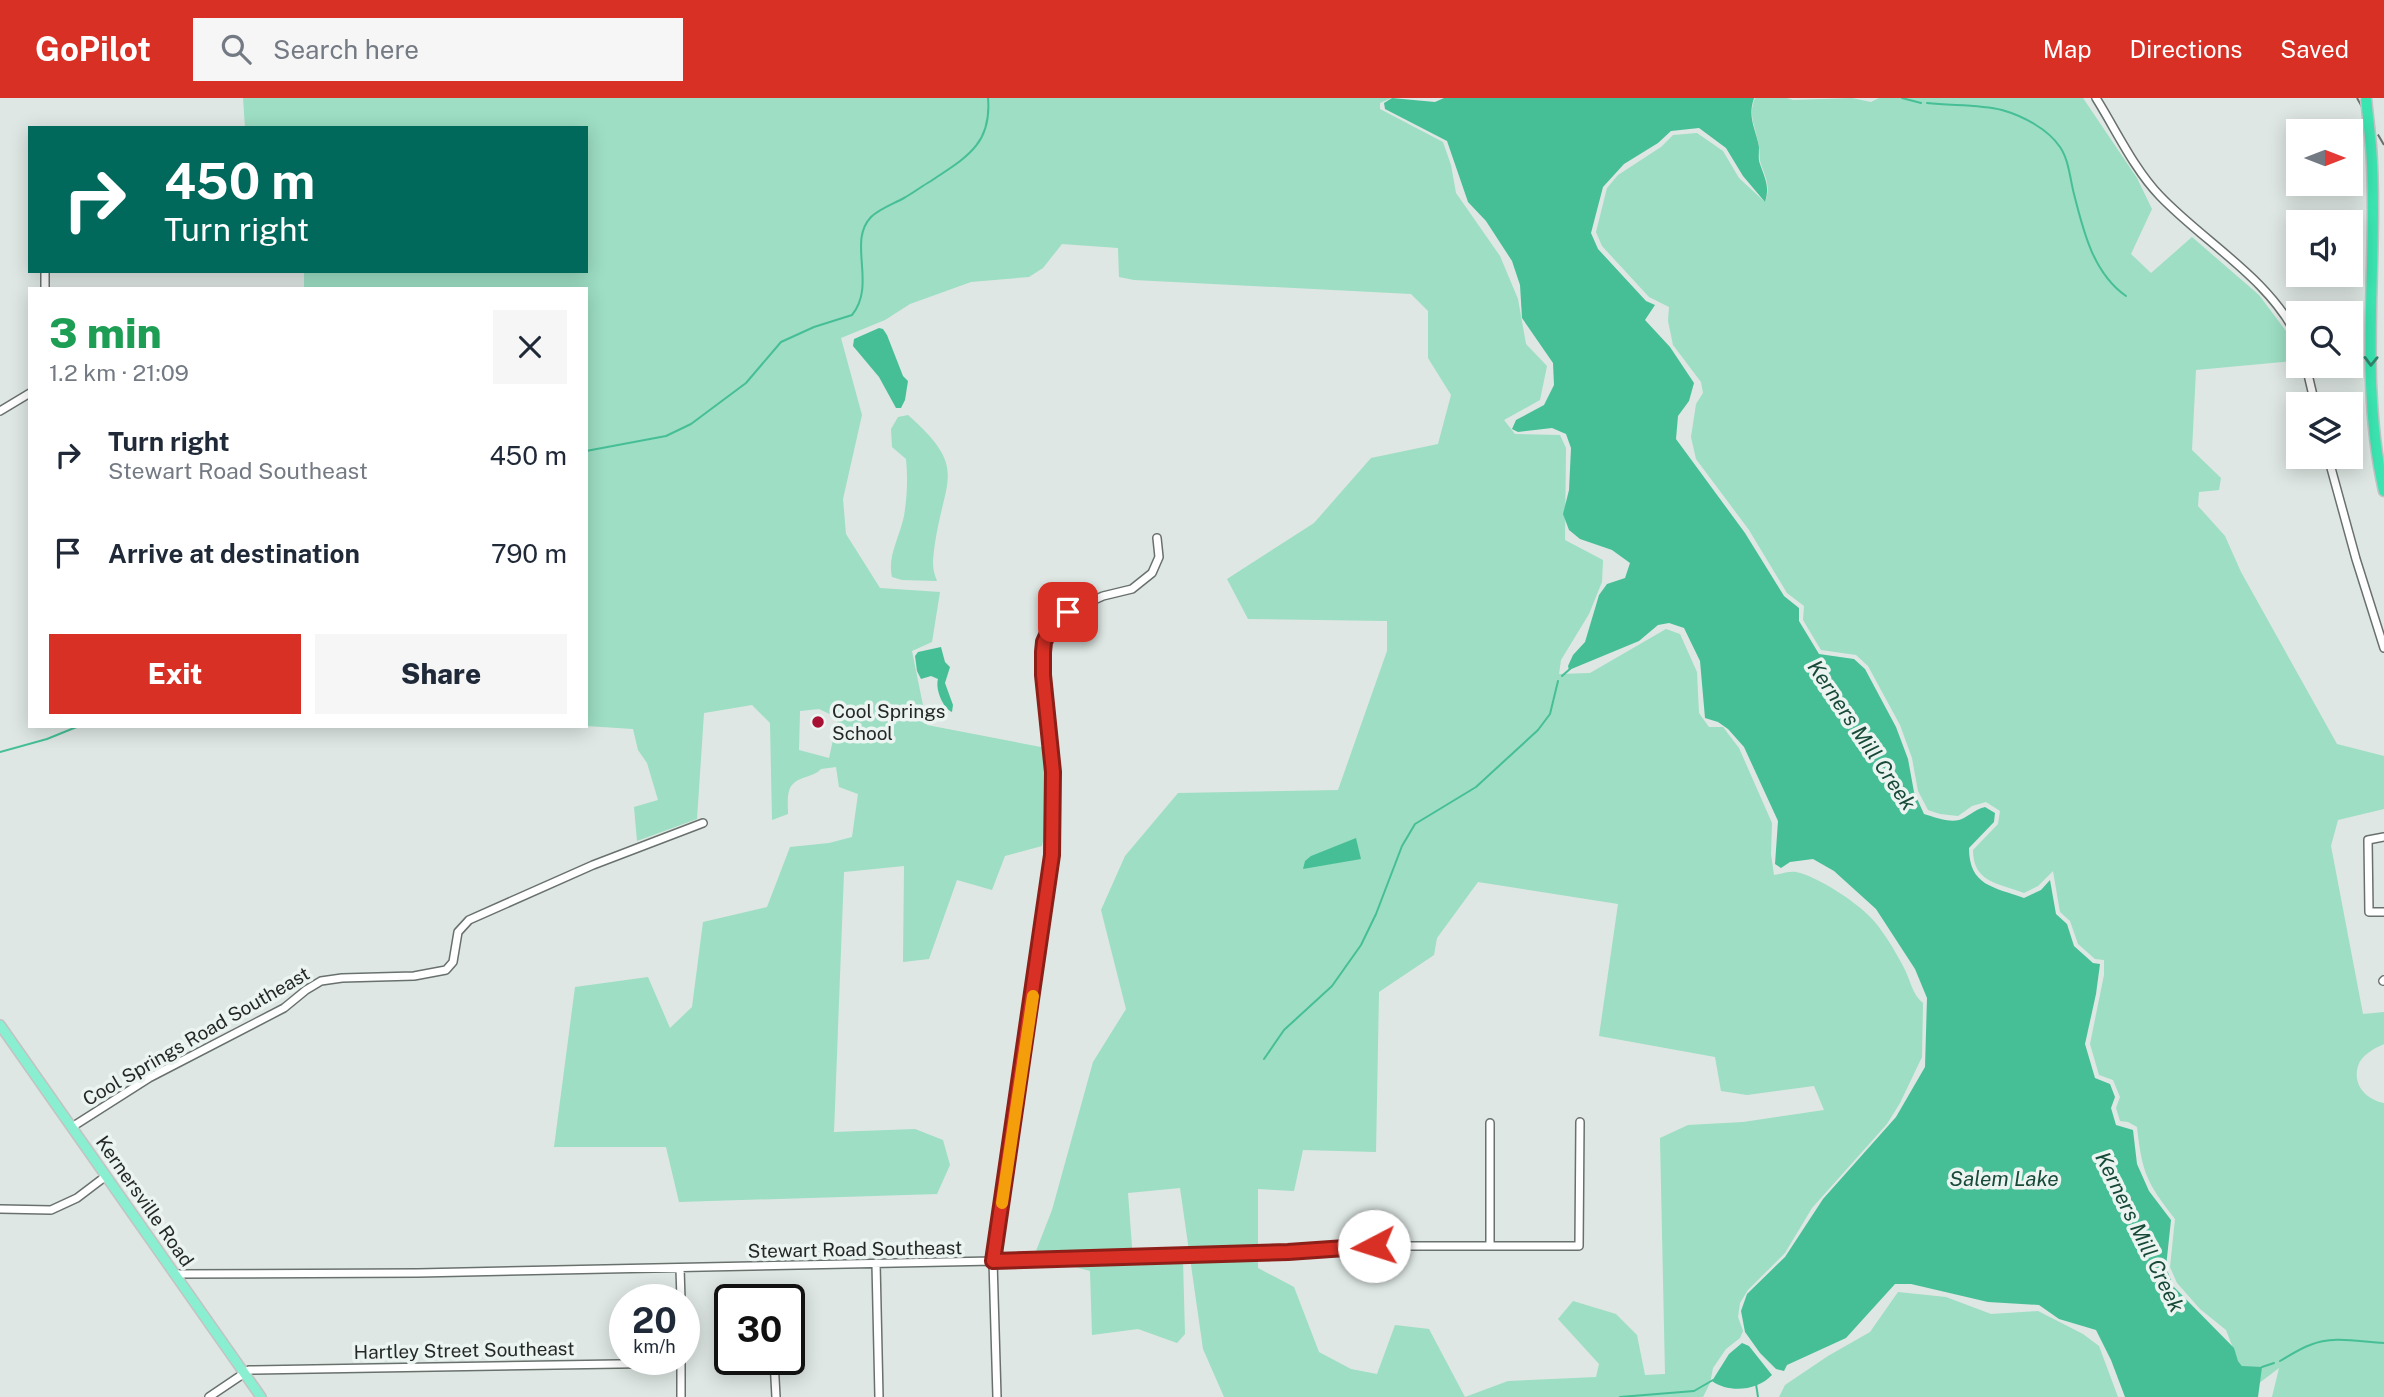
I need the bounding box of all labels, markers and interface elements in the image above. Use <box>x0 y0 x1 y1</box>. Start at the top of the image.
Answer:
search box <box>193 18 683 81</box>
text: GoPilot <box>35 30 151 68</box>
icon: search <box>217 30 255 68</box>
text: Search here <box>273 34 419 65</box>
text: Map <box>2043 35 2092 63</box>
text: Directions <box>2130 35 2242 63</box>
text: Saved <box>2280 35 2349 63</box>
north arrow <box>2286 119 2362 196</box>
map controls <box>2286 119 2363 469</box>
text: 450 m <box>164 152 315 210</box>
icon: right <box>49 154 140 245</box>
button: sound <box>2286 210 2363 287</box>
text: Turn right <box>164 211 309 248</box>
button: search <box>2286 301 2363 378</box>
text: 3 min <box>49 308 162 357</box>
button: close <box>493 310 567 384</box>
one-way arrow <box>2364 356 2379 367</box>
text: 1.2 km · 21:09 <box>49 359 189 386</box>
button: layers <box>2286 392 2363 469</box>
text: Turn right <box>108 426 230 457</box>
icon: right <box>49 436 87 474</box>
text: 450 m <box>490 440 567 471</box>
text: Stewart Road Southeast <box>108 457 368 484</box>
icon: arrive <box>49 534 87 572</box>
text: Arrive at destination <box>108 538 360 569</box>
text: 790 m <box>491 538 567 569</box>
pin <box>1038 582 1098 642</box>
icon: arrive <box>1049 593 1087 631</box>
button: Exit <box>49 634 301 714</box>
button: Share <box>315 634 567 714</box>
water label: Kerners Mill Creek <box>1803 655 1922 815</box>
place label: Cool Springs School <box>832 700 945 744</box>
marker: Cool Springs School <box>810 714 826 730</box>
street label: Cool Springs Road Southeast <box>79 962 313 1110</box>
street label: Kernersville Road <box>92 1131 198 1271</box>
water label: Kerners Mill Creek <box>2090 1148 2190 1317</box>
water label: Salem Lake <box>1949 1166 2059 1191</box>
position arrow <box>1337 1209 1411 1283</box>
street label: Stewart Road Southeast <box>747 1236 963 1262</box>
speed limit sign: 30 <box>714 1284 805 1375</box>
text: 20 <box>632 1300 677 1341</box>
text: km/h <box>633 1336 676 1357</box>
street label: Hartley Street Southeast <box>353 1337 575 1363</box>

